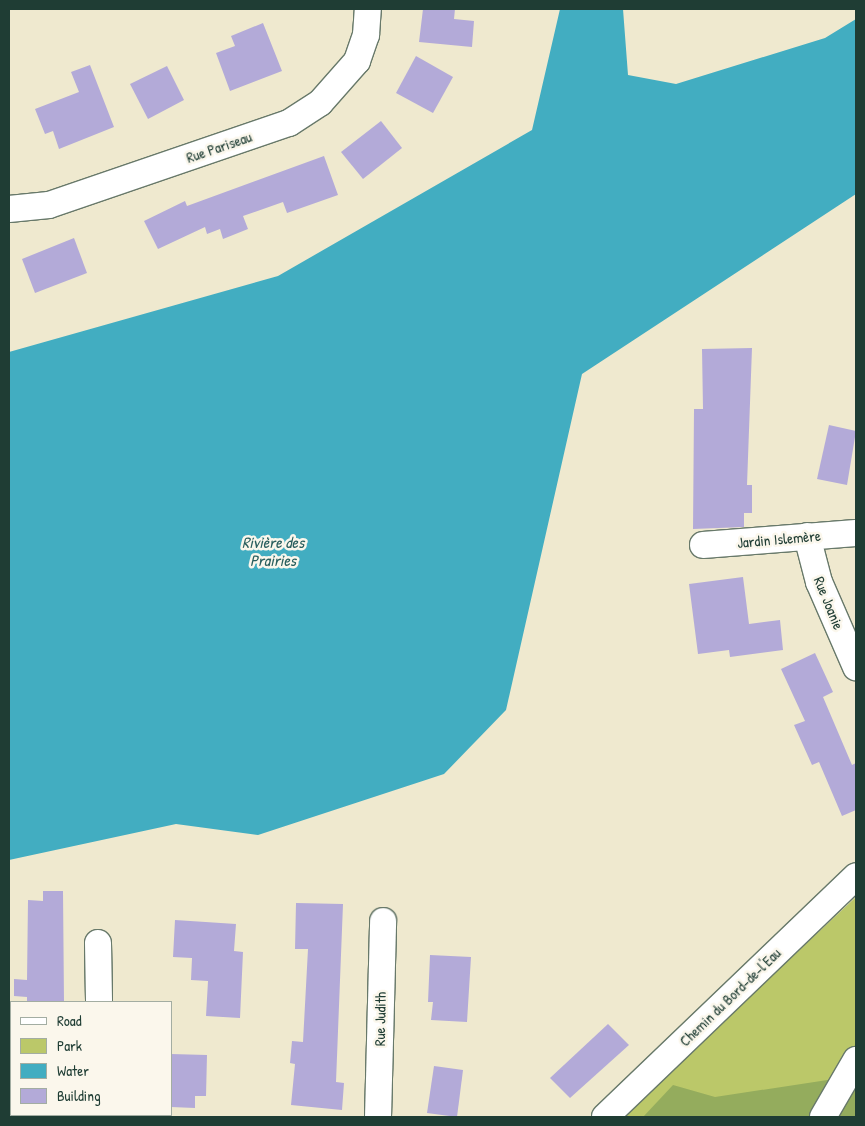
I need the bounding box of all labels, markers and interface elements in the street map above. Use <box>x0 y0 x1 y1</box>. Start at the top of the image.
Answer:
street label: Rue Pariseau <box>184 127 254 167</box>
street label: Jardin Islemère <box>736 526 822 552</box>
water label: Rivière des Prairies <box>242 532 304 570</box>
street label: Rue Joanie <box>810 574 848 632</box>
street label: Chemin du Bord-de-l'Eau <box>676 944 784 1050</box>
street label: Rue Judith <box>371 992 389 1046</box>
legend <box>10 1001 172 1116</box>
text: Road <box>57 1010 82 1031</box>
text: Park <box>57 1035 82 1056</box>
text: Water <box>57 1060 89 1081</box>
text: Building <box>57 1085 101 1106</box>

